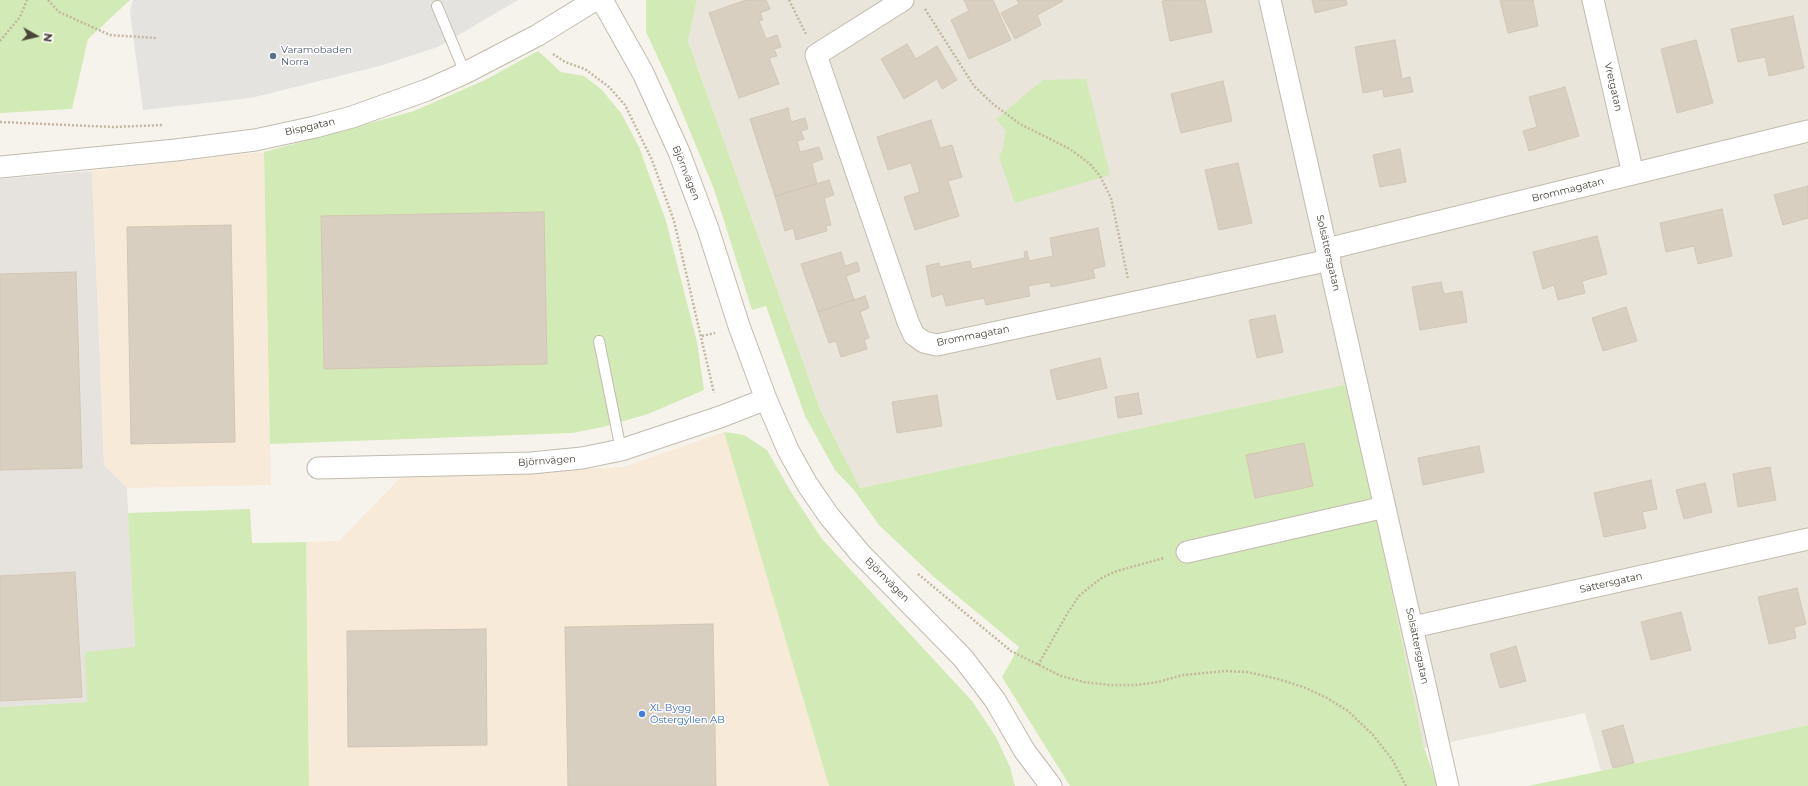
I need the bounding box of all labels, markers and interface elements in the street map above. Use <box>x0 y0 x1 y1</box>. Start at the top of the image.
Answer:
north arrow <box>16 16 56 56</box>
text: N <box>40 32 55 43</box>
place label: Varamobaden Norra <box>281 44 352 68</box>
marker: Varamobaden Norra <box>268 51 278 61</box>
street label: Vretgatan <box>1602 61 1624 113</box>
street label: Bispgatan <box>284 115 336 139</box>
street label: Björnvägen <box>670 144 702 202</box>
street label: Brommagatan <box>1531 175 1605 205</box>
street label: Solsättersgatan <box>1313 214 1343 292</box>
street label: Brommagatan <box>935 323 1011 349</box>
street label: Björnvägen <box>518 453 576 469</box>
street label: Björnvägen <box>862 555 912 605</box>
street label: Sättersgatan <box>1578 570 1644 596</box>
street label: Solsättersgatan <box>1403 607 1431 685</box>
place label: XL Bygg Östergyllen AB <box>650 702 725 726</box>
marker: XL Bygg Östergyllen AB <box>637 709 647 719</box>

